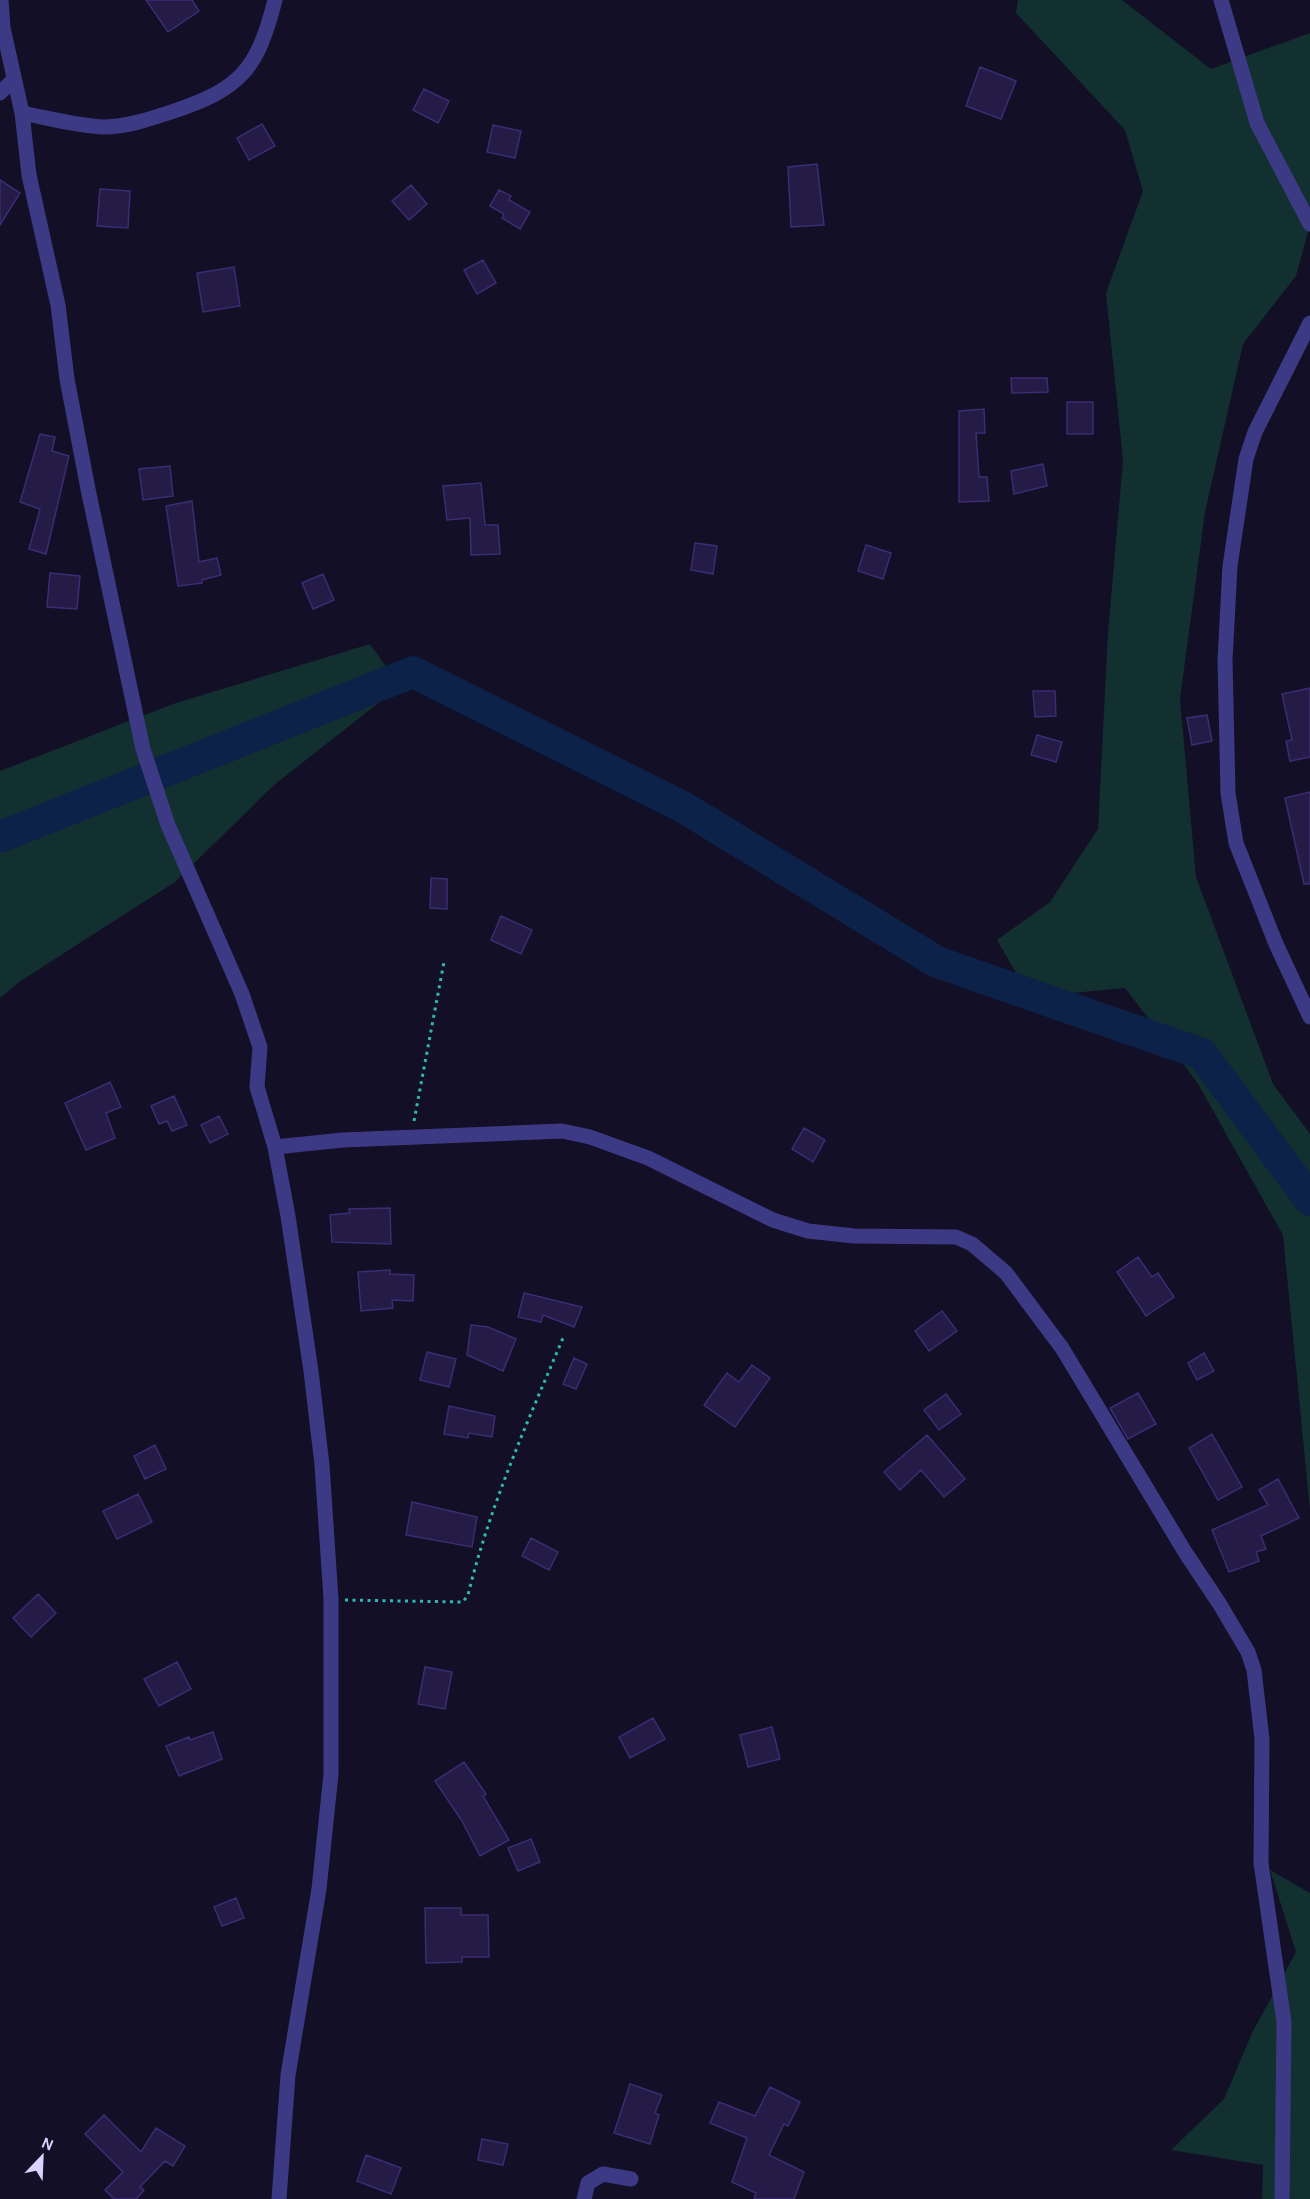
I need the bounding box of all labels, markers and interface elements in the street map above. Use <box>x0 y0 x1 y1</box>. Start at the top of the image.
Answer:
north arrow <box>12 2127 72 2187</box>
text: N <box>39 2133 57 2155</box>

